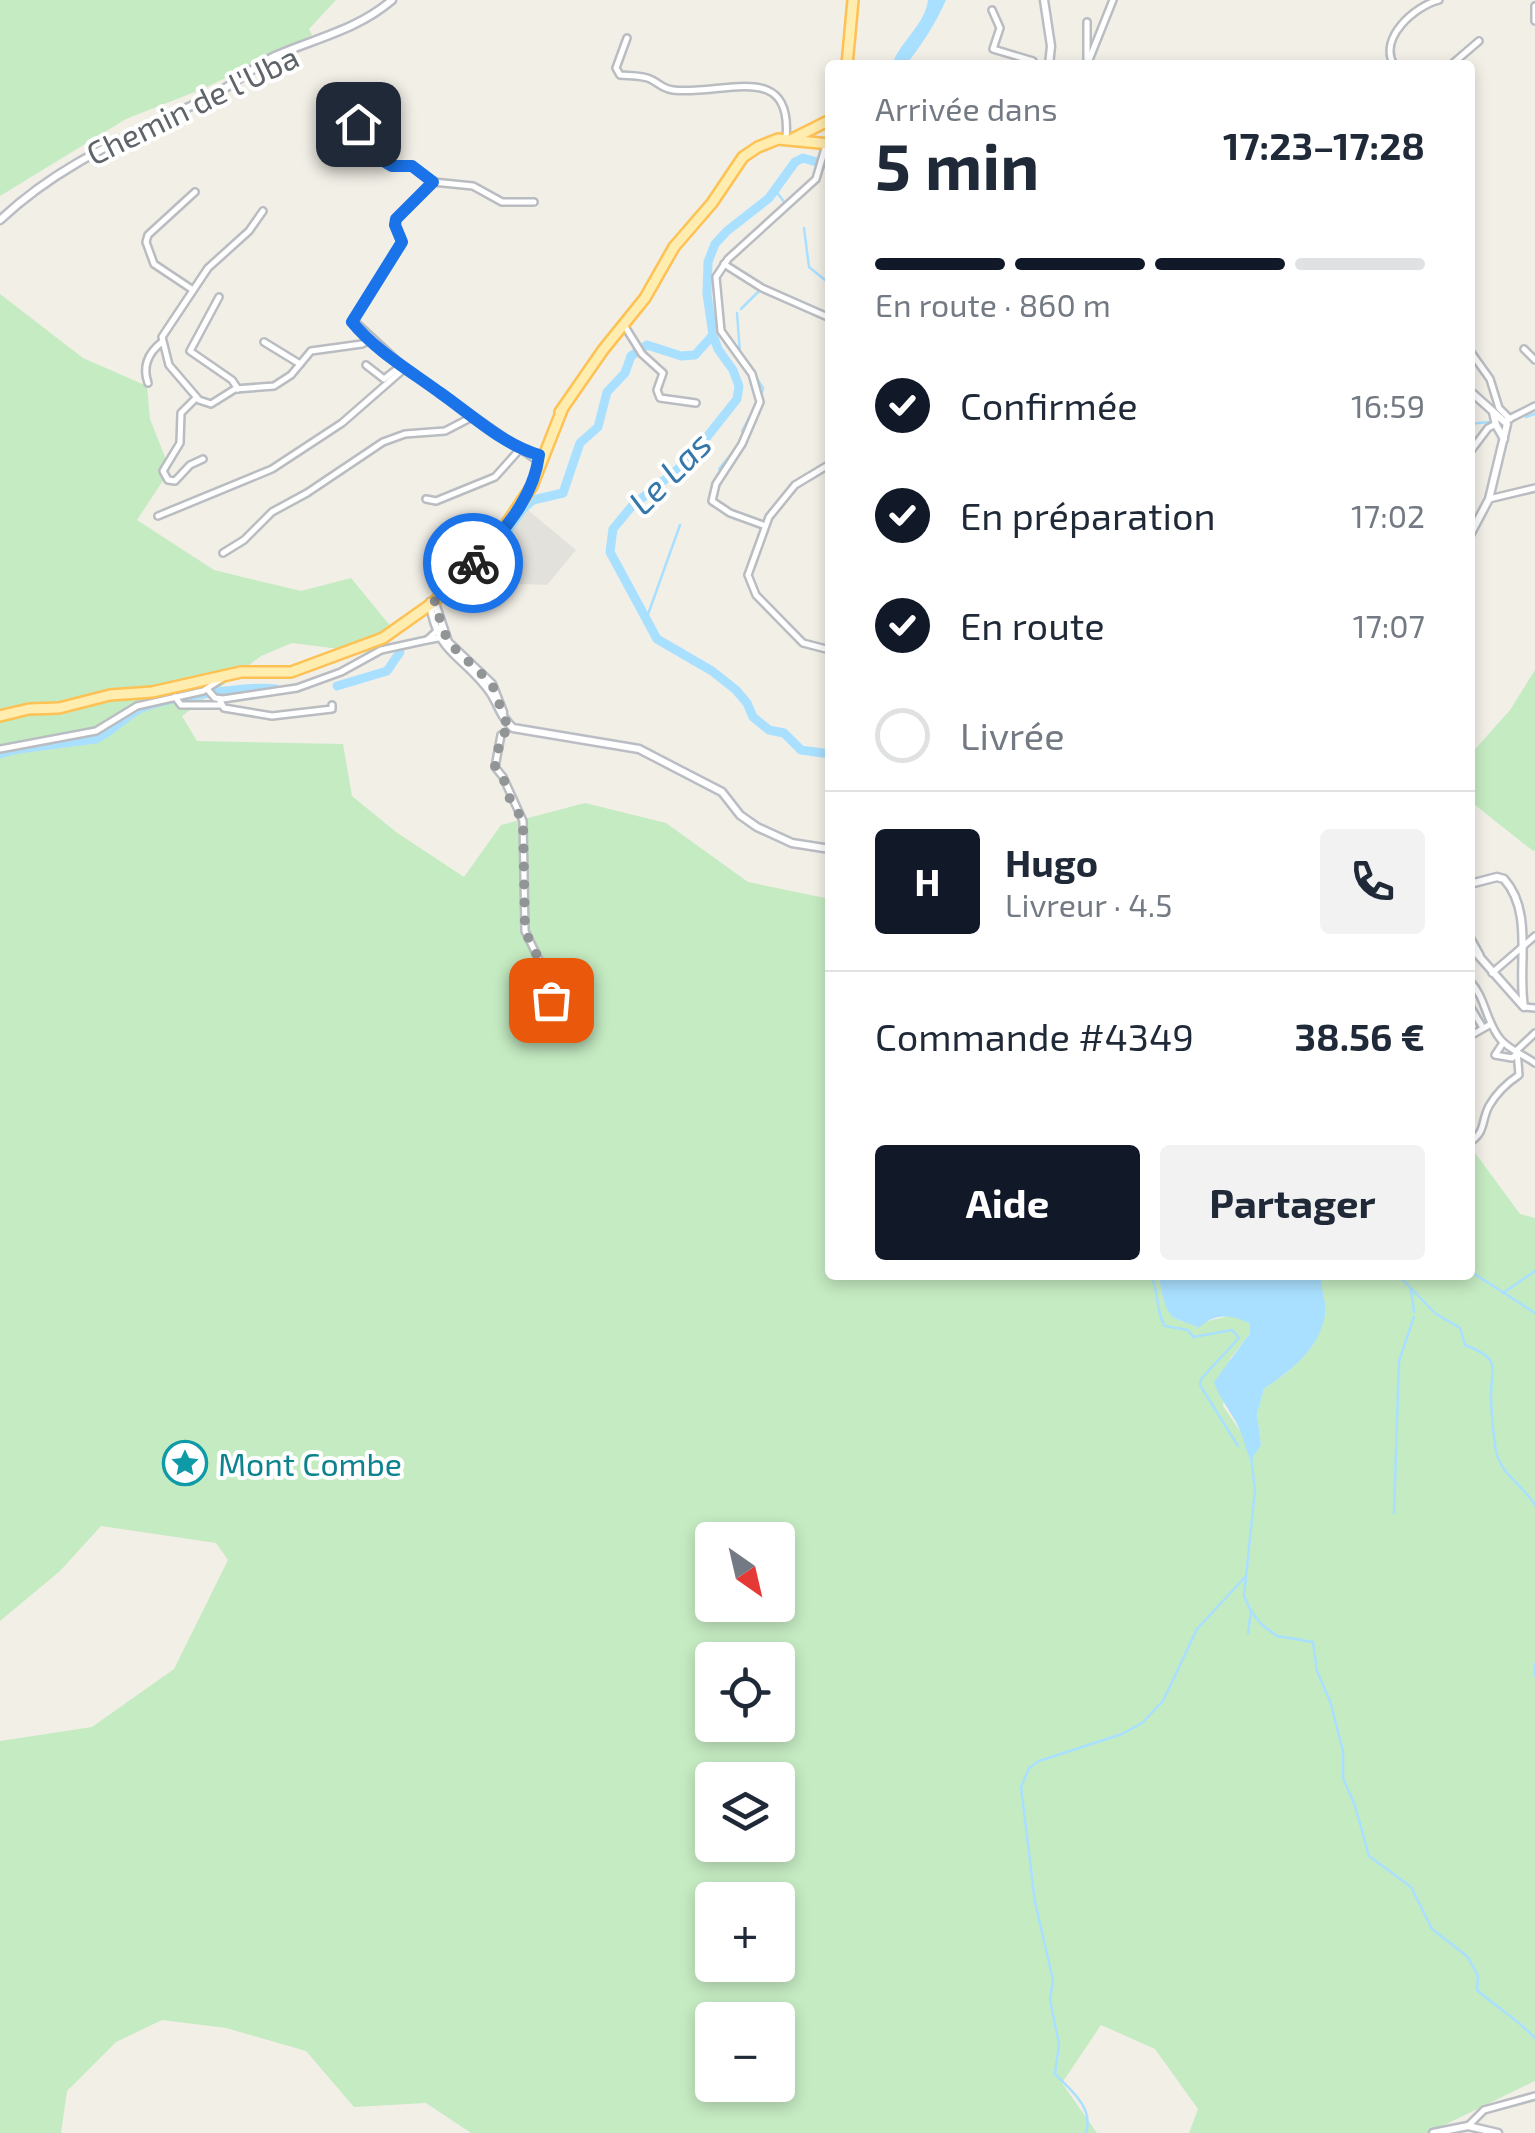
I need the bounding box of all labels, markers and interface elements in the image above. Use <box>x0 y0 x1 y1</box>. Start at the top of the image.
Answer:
street label: Chemin de l'Uba <box>80 36 304 172</box>
pin <box>316 82 401 167</box>
text: Arrivée dans <box>875 89 1058 127</box>
icon: home <box>331 97 386 152</box>
text: 17:23–17:28 <box>1223 122 1425 168</box>
text: 5 min <box>875 125 1039 203</box>
text: En route · 860 m <box>875 285 1111 323</box>
icon: check <box>875 378 930 433</box>
text: Confirmée <box>960 382 1138 428</box>
text: 16:59 <box>1351 386 1425 424</box>
water label: Le Las <box>619 422 719 522</box>
icon: check <box>875 488 930 543</box>
text: En préparation <box>960 492 1216 538</box>
text: 17:02 <box>1351 496 1425 534</box>
courier <box>423 513 523 613</box>
icon: bike <box>446 536 501 591</box>
icon: check <box>875 598 930 653</box>
text: En route <box>960 602 1105 648</box>
text: 17:07 <box>1353 606 1425 644</box>
text: Livrée <box>960 712 1065 758</box>
button: phone <box>1320 829 1425 934</box>
text: Hugo <box>1005 839 1098 885</box>
text: H <box>914 858 941 904</box>
text: Livreur · 4.5 <box>1005 885 1172 923</box>
pin <box>509 958 594 1043</box>
icon: bag <box>524 973 579 1028</box>
text: Commande #4349 <box>875 1013 1194 1059</box>
text: 38.56 € <box>1295 1013 1425 1059</box>
button: Aide <box>875 1145 1140 1260</box>
button: Partager <box>1160 1145 1425 1260</box>
place icon: Mont Combe <box>162 1440 208 1486</box>
place label: Mont Combe <box>218 1444 402 1482</box>
north arrow <box>695 1522 795 1622</box>
map controls <box>695 1522 795 2102</box>
button: locate <box>695 1642 795 1742</box>
button: layers <box>695 1762 795 1862</box>
button: + <box>695 1882 795 1982</box>
button: − <box>695 2002 795 2102</box>

